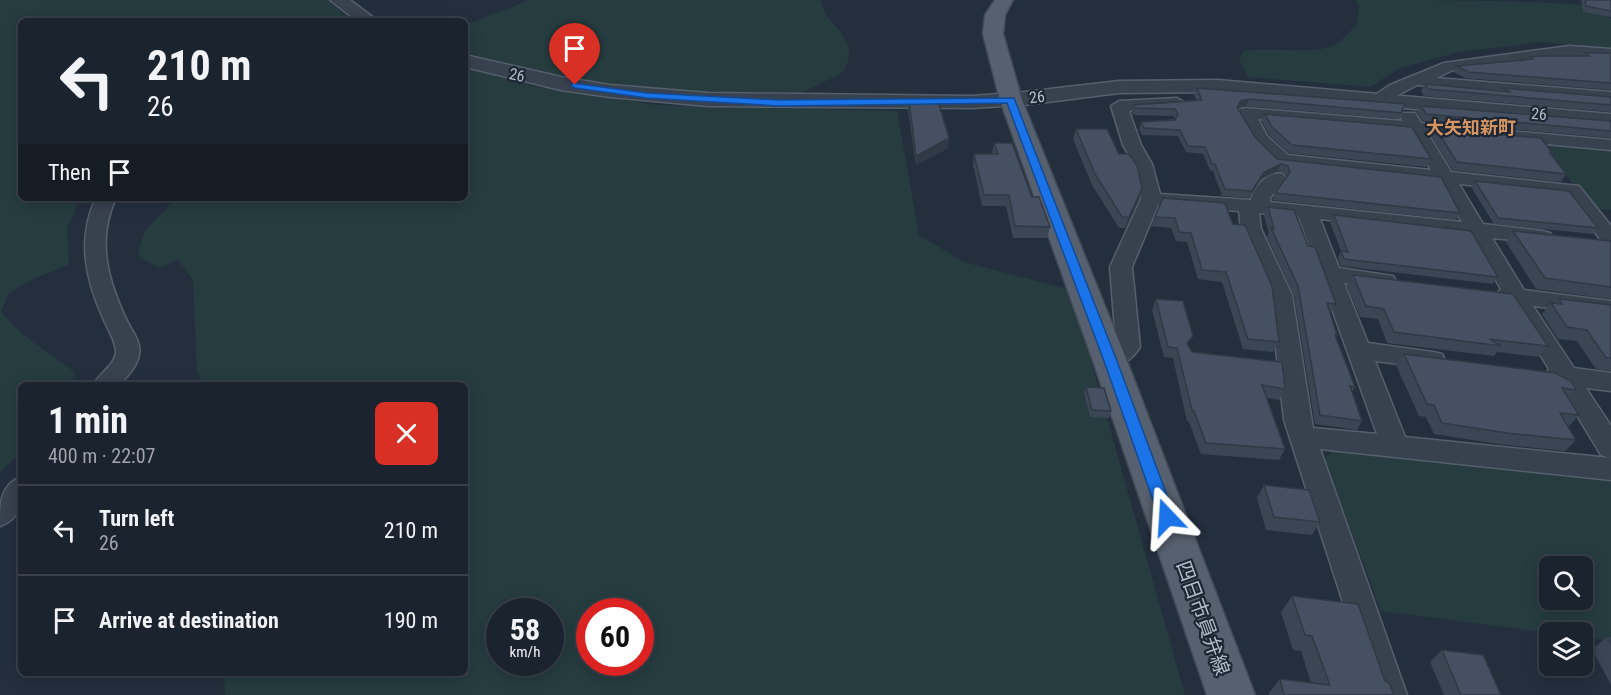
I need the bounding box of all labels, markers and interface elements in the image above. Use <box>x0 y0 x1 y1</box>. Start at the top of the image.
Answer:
pin <box>549 23 600 85</box>
icon: arrive <box>558 32 591 65</box>
text: 210 m <box>147 41 252 90</box>
icon: left <box>48 42 126 120</box>
street label: 26 <box>507 64 527 86</box>
street label: 26 <box>1028 87 1046 107</box>
text: 26 <box>147 91 174 123</box>
street label: 26 <box>1530 104 1548 124</box>
district label: 大矢知新町 <box>1426 117 1516 138</box>
icon: arrive <box>103 156 136 189</box>
text: Then <box>48 160 91 185</box>
text: 1 min <box>48 400 128 442</box>
button: close <box>375 402 438 465</box>
text: 400 m · 22:07 <box>48 444 155 468</box>
position arrow <box>1135 485 1199 549</box>
text: Turn left <box>99 506 174 531</box>
icon: left <box>48 514 81 547</box>
text: 210 m <box>384 518 438 543</box>
text: 26 <box>99 531 119 555</box>
map controls <box>1539 556 1593 676</box>
button: search <box>1539 556 1593 610</box>
street label: 四日市員弁線 <box>1171 558 1235 678</box>
speed limit sign: 60 <box>576 598 654 676</box>
icon: arrive <box>48 604 81 637</box>
text: Arrive at destination <box>99 608 279 633</box>
text: 190 m <box>384 608 438 633</box>
text: 58 <box>510 612 540 647</box>
button: layers <box>1539 622 1593 676</box>
text: km/h <box>510 643 540 661</box>

